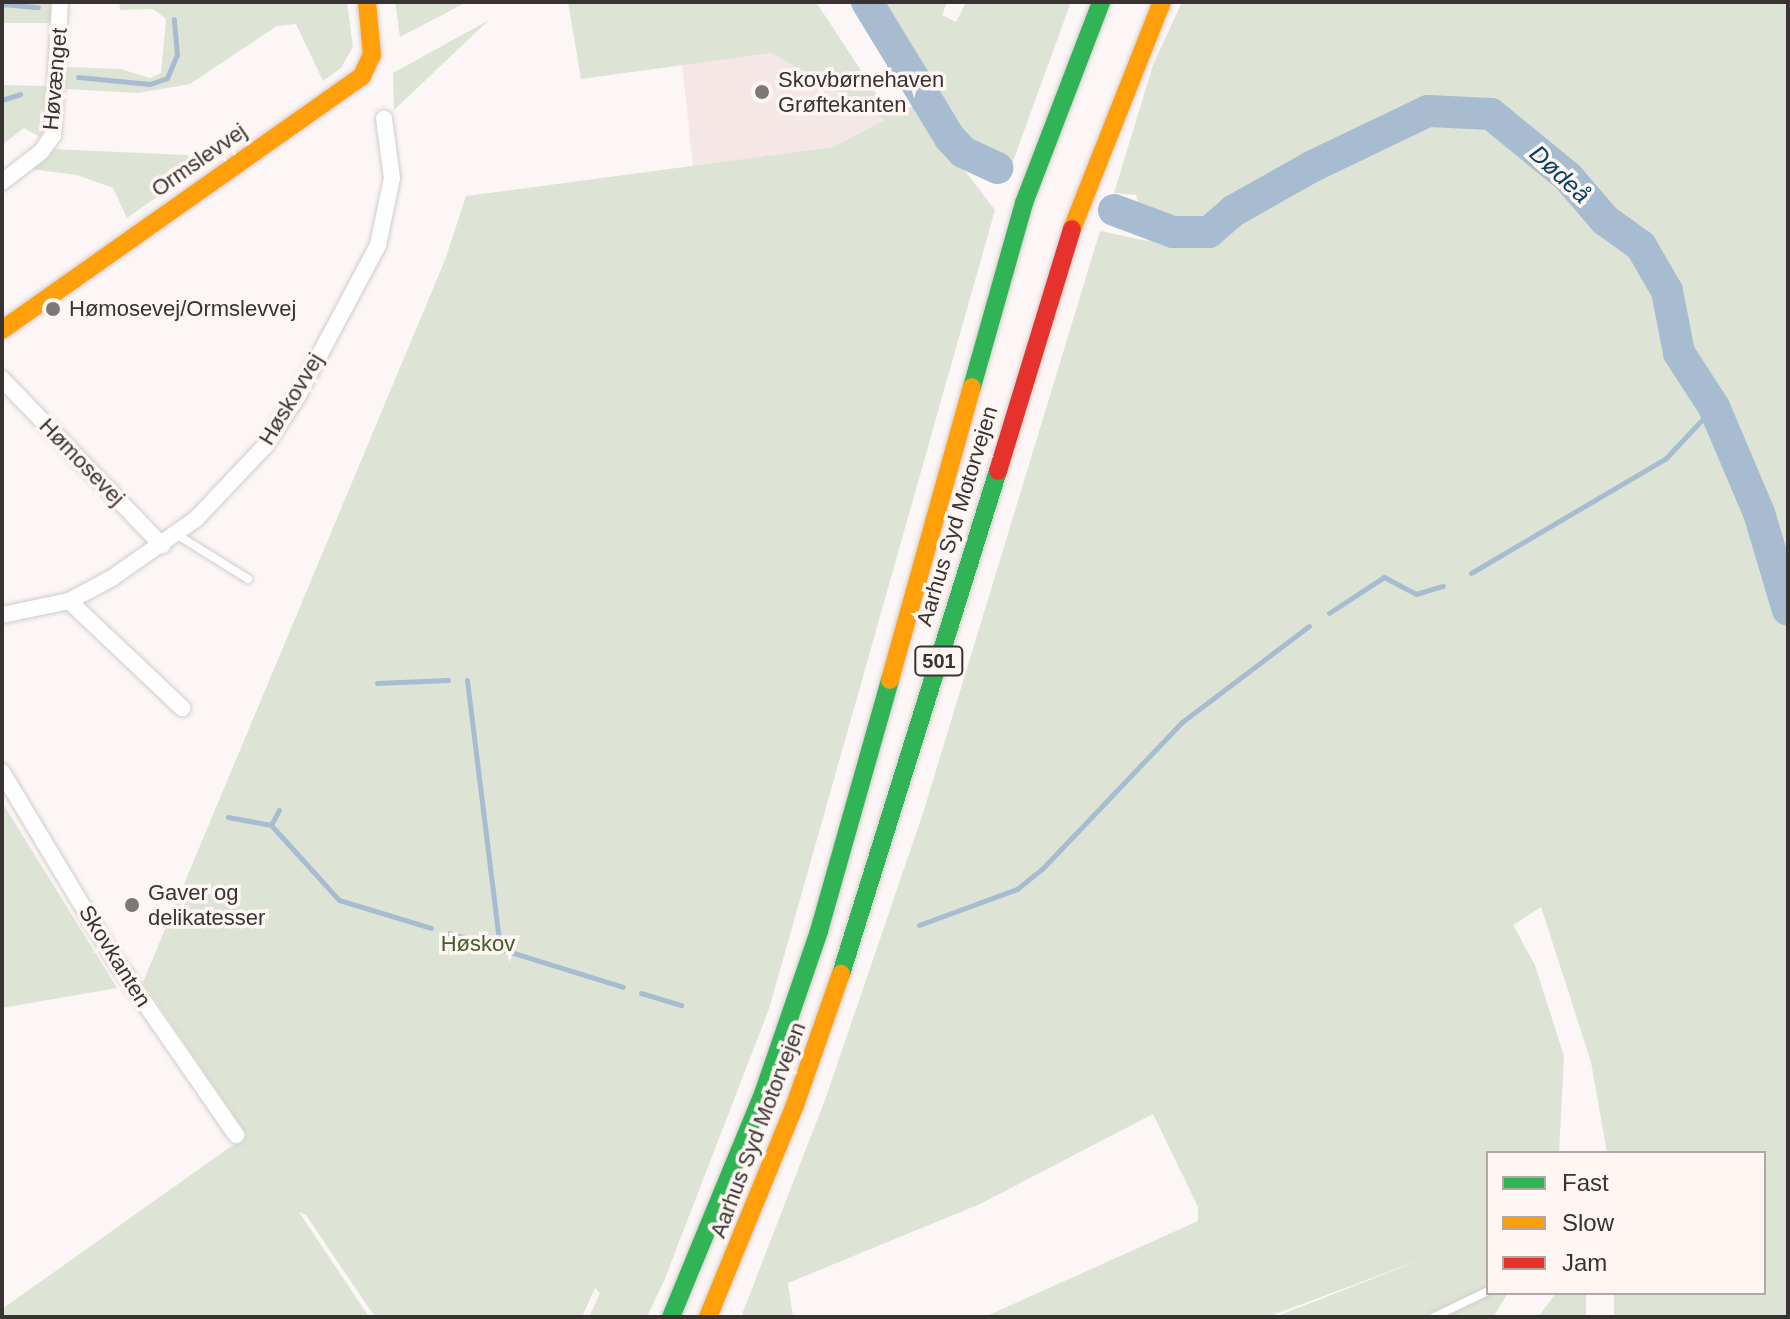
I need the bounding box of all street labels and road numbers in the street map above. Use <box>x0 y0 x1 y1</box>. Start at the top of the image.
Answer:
street label: Høvænget <box>37 27 73 131</box>
street label: Ormslevvej <box>146 118 252 202</box>
street label: Høskovvej <box>253 348 329 450</box>
street label: Aarhus Syd Motorvejen <box>911 403 1003 629</box>
street label: Hømosevej <box>34 413 130 511</box>
road number: 501 <box>913 645 965 677</box>
street label: Skovkanten <box>73 900 157 1012</box>
street label: Aarhus Syd Motorvejen <box>705 1019 811 1241</box>

